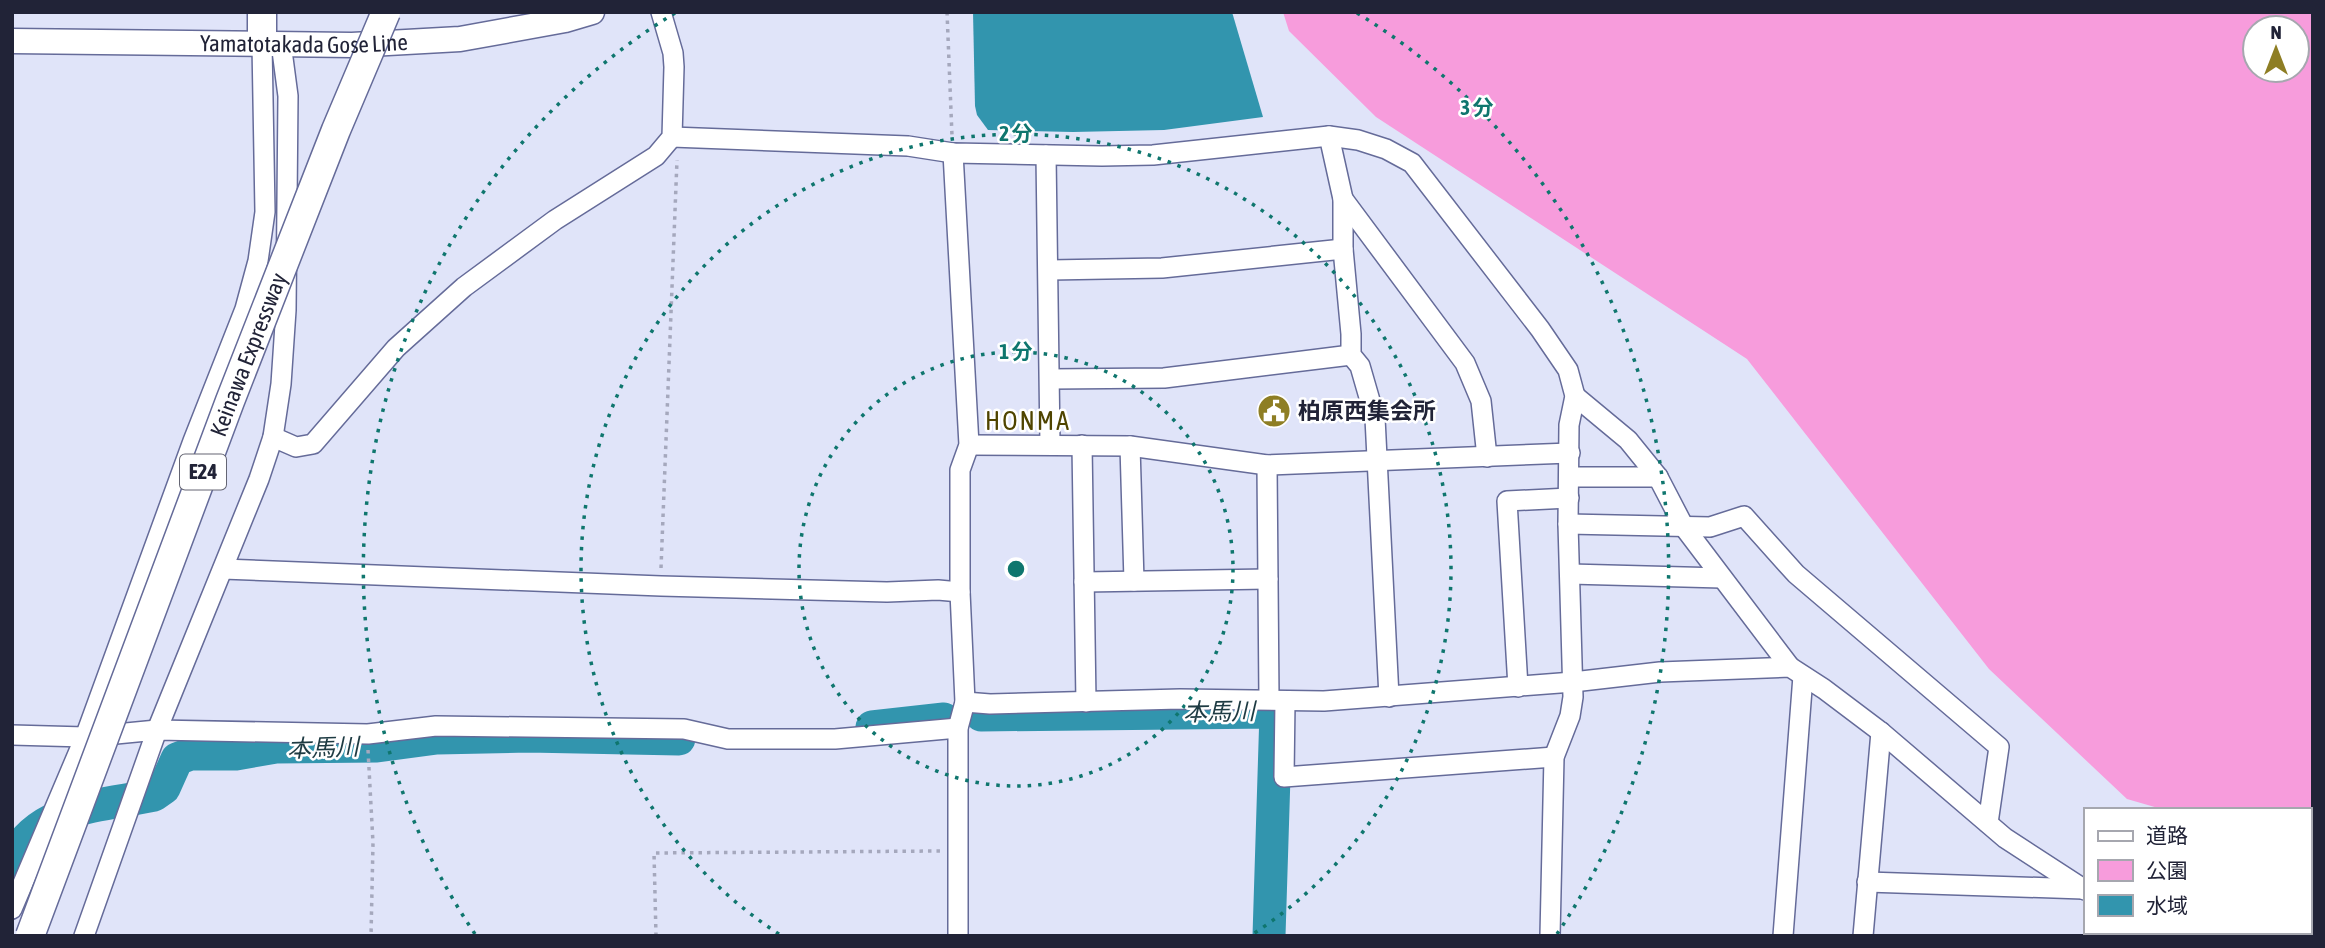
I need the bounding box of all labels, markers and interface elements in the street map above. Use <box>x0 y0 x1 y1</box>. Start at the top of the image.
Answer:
north arrow <box>2241 14 2311 84</box>
text: N <box>2270 21 2282 43</box>
street label: Yamatotakada Gose Line <box>200 29 408 58</box>
text: 3 分 <box>1460 95 1494 119</box>
text: 2 分 <box>999 121 1033 145</box>
street label: Keinawa Expressway <box>205 269 292 440</box>
text: 1 分 <box>999 339 1033 363</box>
public building icon: 柏原西集会所 <box>1255 392 1293 430</box>
place label: 柏原西集会所 <box>1298 398 1436 424</box>
district label: HONMA <box>985 406 1071 436</box>
road number: E24 <box>180 454 226 490</box>
centre of rings <box>1004 557 1028 581</box>
water label: 本馬川 <box>1183 697 1258 726</box>
water label: 本馬川 <box>287 733 362 762</box>
legend <box>2084 808 2311 934</box>
text: 道路 <box>2146 823 2188 847</box>
text: 公園 <box>2146 858 2188 882</box>
text: 水域 <box>2146 893 2188 917</box>

